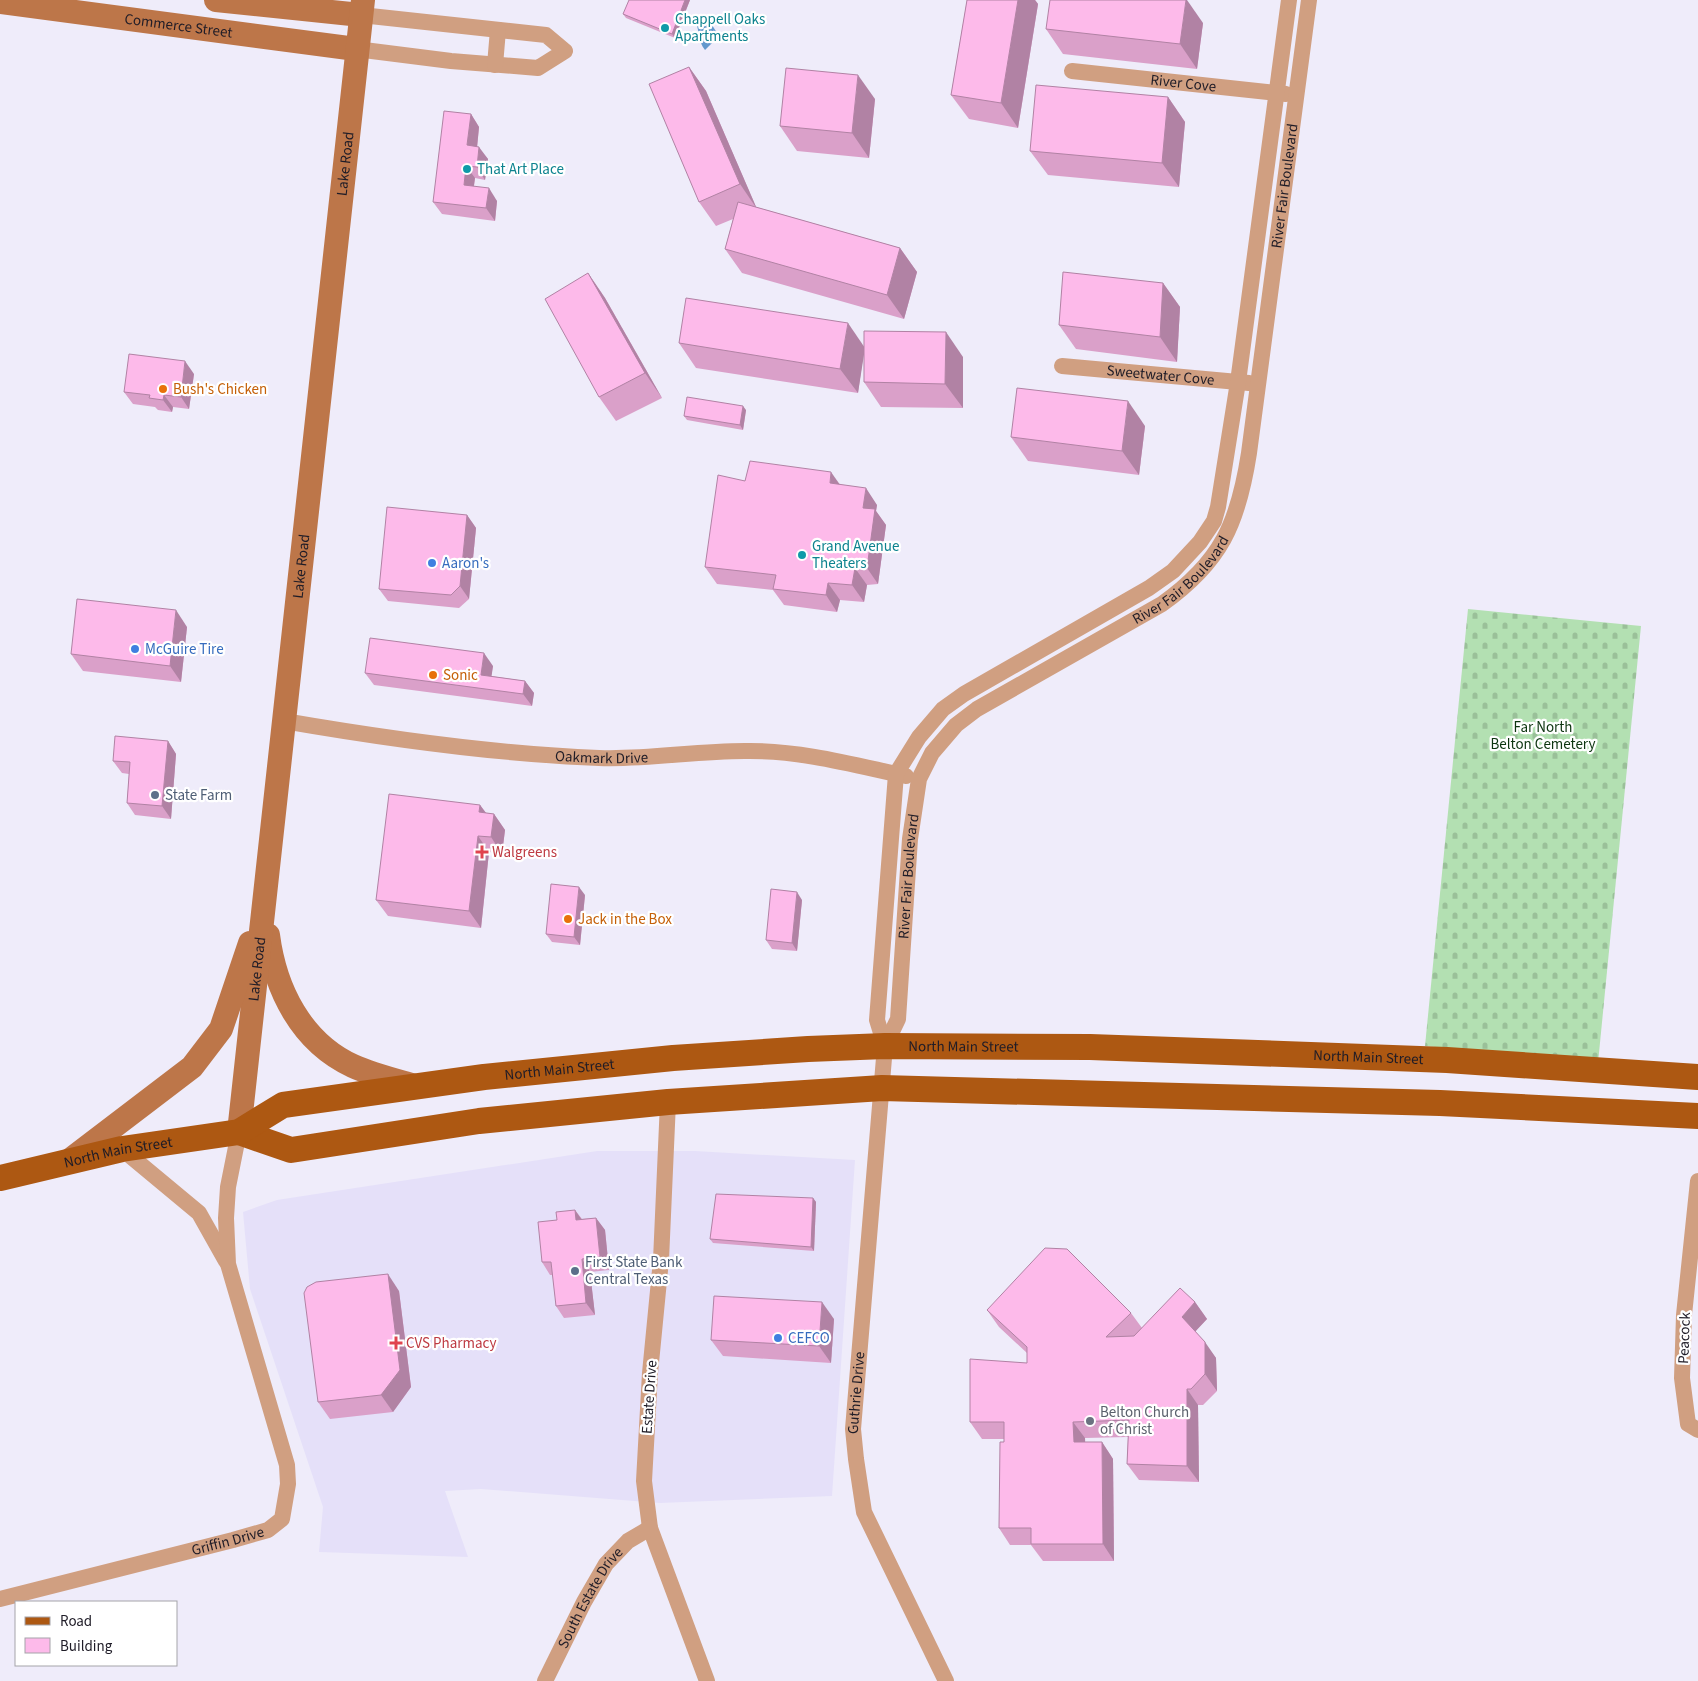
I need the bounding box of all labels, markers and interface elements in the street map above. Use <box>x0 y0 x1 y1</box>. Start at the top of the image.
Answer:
street label: Commerce Street <box>123 9 234 44</box>
place label: Chappell Oaks Apartments <box>675 9 765 47</box>
marker: Chappell Oaks Apartments <box>659 22 671 34</box>
street label: River Cove <box>1149 70 1217 97</box>
street label: River Fair Boulevard <box>1266 122 1304 249</box>
street label: Lake Road <box>332 131 360 197</box>
place label: That Art Place <box>477 159 564 180</box>
marker: That Art Place <box>461 163 473 175</box>
street label: Sweetwater Cove <box>1106 360 1215 391</box>
place label: Bush's Chicken <box>173 379 267 400</box>
marker: Bush's Chicken <box>157 383 169 395</box>
street label: River Fair Boulevard <box>1129 532 1234 630</box>
street label: Lake Road <box>287 533 315 600</box>
place label: Grand Avenue Theaters <box>812 536 899 574</box>
marker: Grand Avenue Theaters <box>796 549 808 561</box>
place label: Aaron's <box>442 553 489 574</box>
marker: Aaron's <box>426 557 438 569</box>
place label: McGuire Tire <box>145 639 224 660</box>
marker: McGuire Tire <box>129 643 141 655</box>
place label: Sonic <box>443 665 478 686</box>
marker: Sonic <box>427 669 439 681</box>
park label: Far North Belton Cemetery <box>1491 717 1595 755</box>
street label: Oakmark Drive <box>554 746 649 769</box>
place label: State Farm <box>165 785 232 806</box>
marker: State Farm <box>149 789 161 801</box>
street label: River Fair Boulevard <box>893 812 925 940</box>
place label: Walgreens <box>492 842 557 863</box>
marker: Walgreens <box>476 846 488 858</box>
place label: Jack in the Box <box>578 909 672 930</box>
marker: Jack in the Box <box>562 913 574 925</box>
street label: Lake Road <box>243 936 271 1002</box>
street label: North Main Street <box>908 1036 1019 1058</box>
street label: North Main Street <box>1313 1045 1424 1070</box>
street label: North Main Street <box>504 1054 615 1086</box>
street label: North Main Street <box>62 1132 174 1173</box>
place label: First State Bank Central Texas <box>585 1252 683 1290</box>
marker: First State Bank Central Texas <box>569 1265 581 1277</box>
street label: Peacock <box>1673 1311 1696 1364</box>
place label: CEFCO <box>788 1328 830 1349</box>
marker: CEFCO <box>772 1332 784 1344</box>
place label: CVS Pharmacy <box>406 1333 496 1354</box>
marker: CVS Pharmacy <box>390 1337 402 1349</box>
street label: Guthrie Drive <box>843 1351 870 1435</box>
street label: Estate Drive <box>636 1359 663 1435</box>
place label: Belton Church of Christ <box>1100 1402 1189 1440</box>
marker: Belton Church of Christ <box>1084 1415 1096 1427</box>
street label: Griffin Drive <box>189 1522 267 1561</box>
street label: South Estate Drive <box>553 1542 628 1652</box>
legend <box>15 1601 178 1666</box>
text: Road <box>60 1611 92 1632</box>
text: Building <box>60 1636 113 1657</box>

